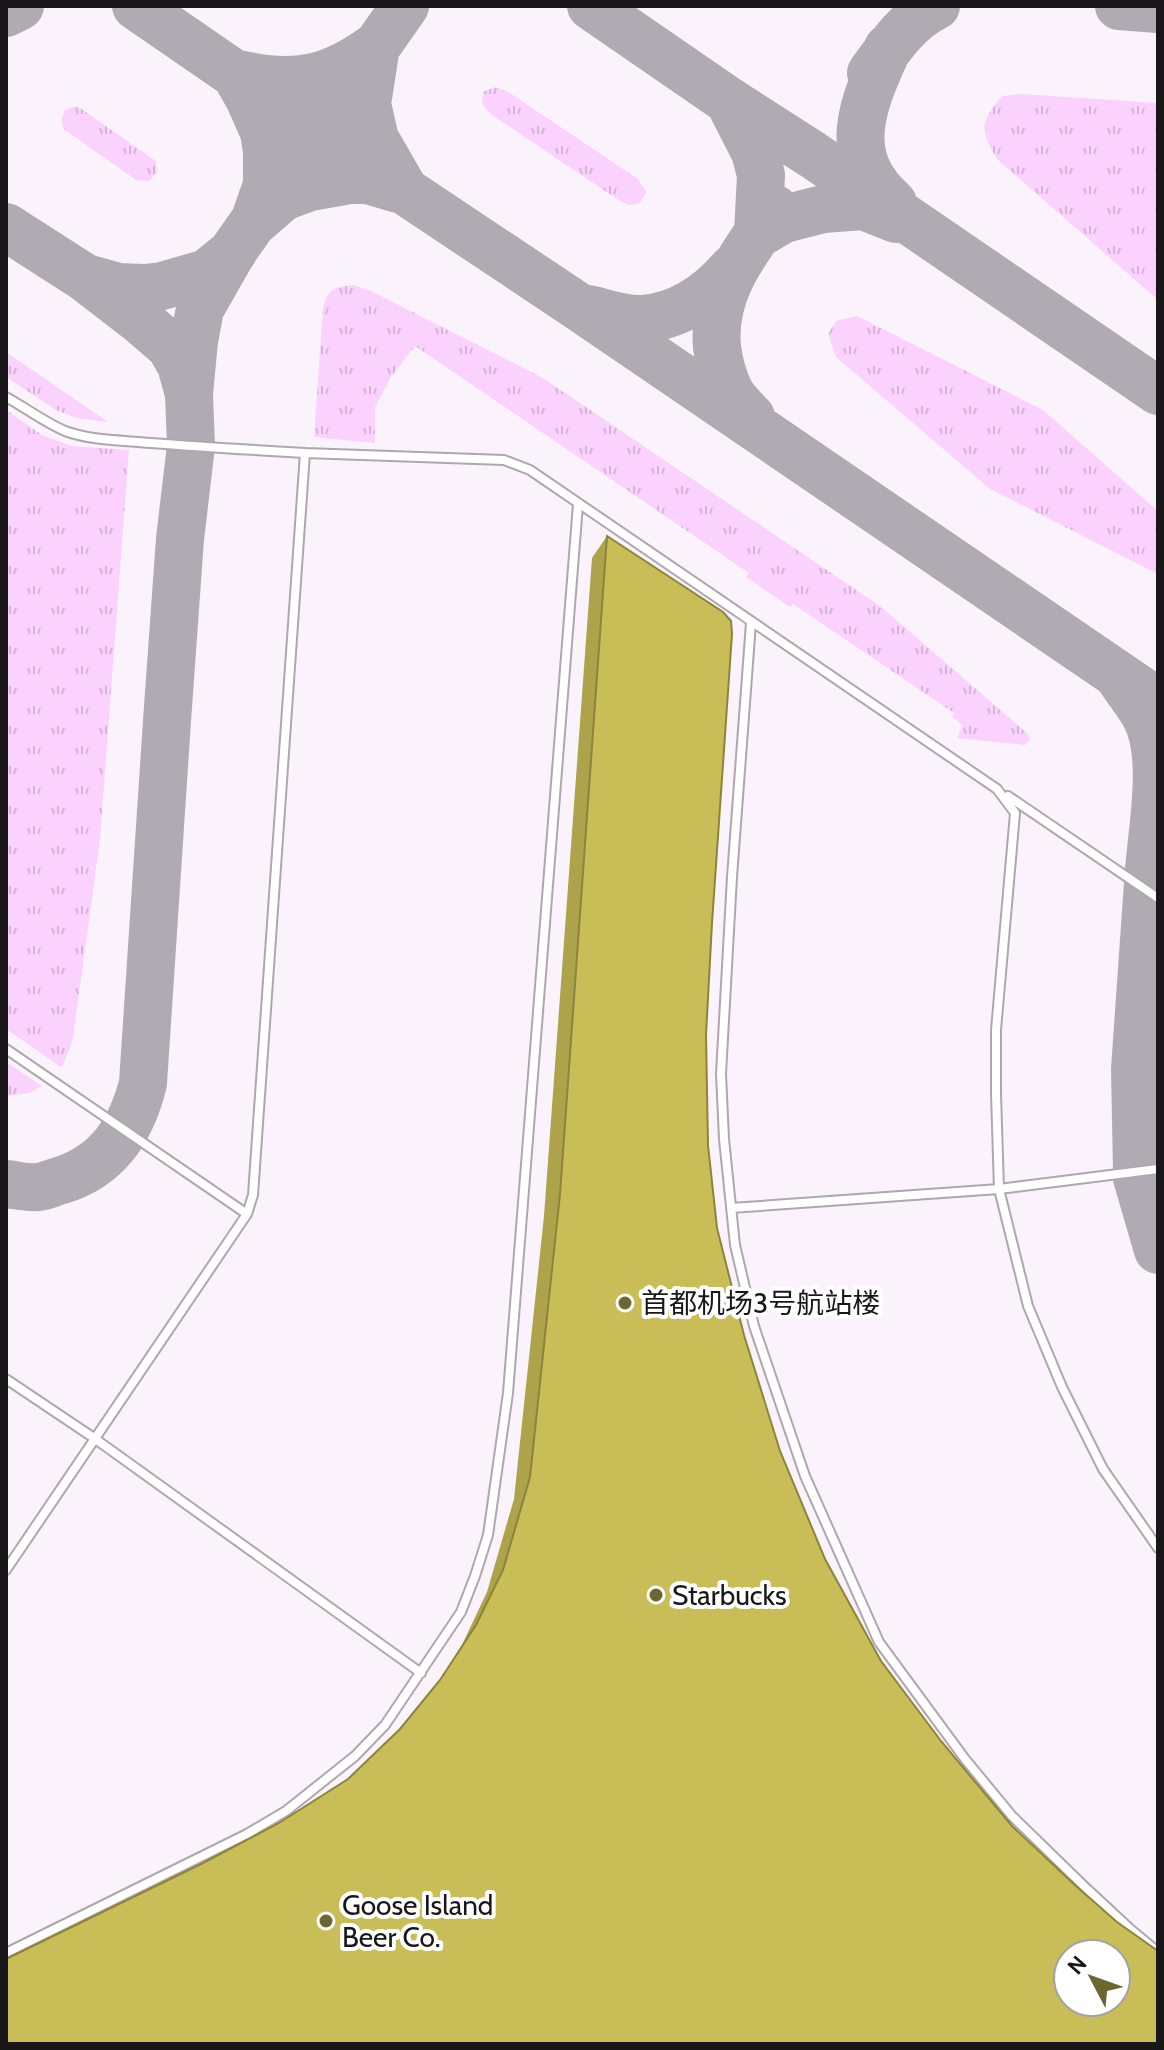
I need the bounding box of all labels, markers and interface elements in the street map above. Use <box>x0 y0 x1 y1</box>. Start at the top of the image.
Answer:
place label: 首都机场3号航站楼 <box>641 1286 880 1320</box>
marker: 首都机场3号航站楼 <box>616 1294 634 1312</box>
place label: Starbucks <box>672 1578 787 1612</box>
marker: Starbucks <box>647 1586 665 1604</box>
place label: Goose Island Beer Co. <box>342 1888 493 1954</box>
marker: Goose Island Beer Co. <box>317 1912 335 1930</box>
north arrow <box>1052 1938 1132 2018</box>
text: N <box>1062 1950 1093 1980</box>

